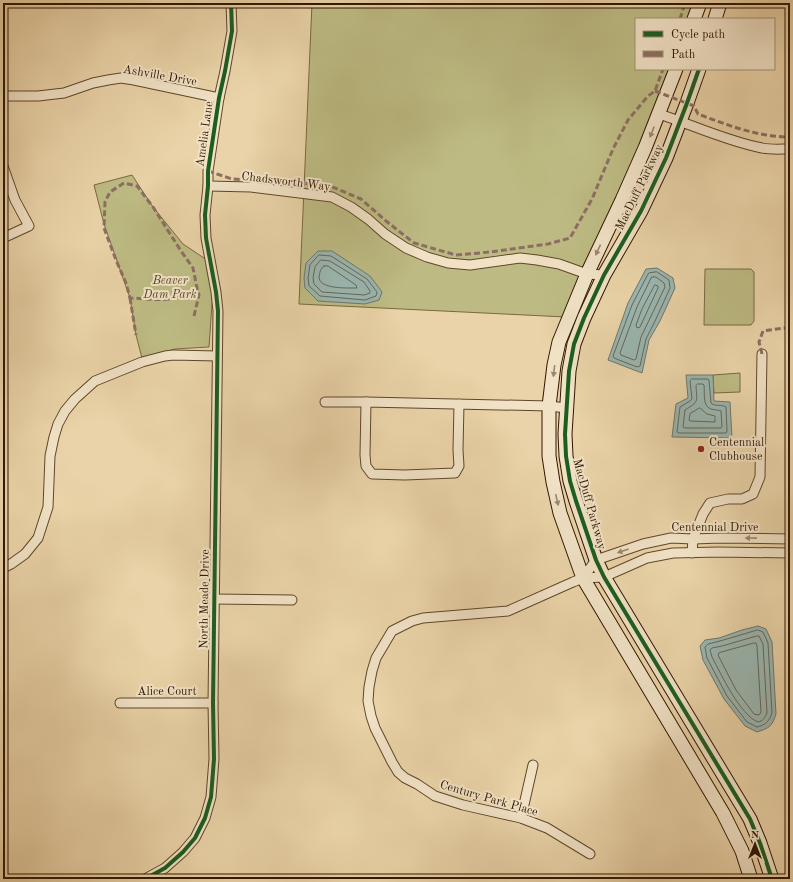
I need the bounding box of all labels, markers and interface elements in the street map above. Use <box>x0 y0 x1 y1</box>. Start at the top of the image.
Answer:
legend <box>635 18 775 70</box>
text: Cycle path <box>671 29 726 41</box>
text: Path <box>671 49 696 61</box>
street label: Ashville Drive <box>122 64 198 88</box>
street label: Amelia Lane <box>194 100 216 168</box>
one-way arrow <box>648 126 654 138</box>
street label: MacDuff Parkway <box>614 142 666 232</box>
street label: Chadsworth Way <box>241 171 332 193</box>
one-way arrow <box>595 244 601 256</box>
park label: Beaver Dam Park <box>142 275 197 301</box>
one-way arrow <box>550 365 557 378</box>
place label: Centennial Clubhouse <box>709 437 764 463</box>
marker: Centennial Clubhouse <box>696 444 706 454</box>
street label: MacDuff Parkway <box>570 457 608 552</box>
one-way arrow <box>554 495 560 507</box>
street label: Centennial Drive <box>671 522 759 534</box>
one-way arrow <box>744 535 757 541</box>
one-way arrow <box>616 548 628 554</box>
street label: North Meade Drive <box>198 549 212 649</box>
street label: Alice Court <box>137 686 197 698</box>
street label: Century Park Place <box>438 779 540 819</box>
north arrow <box>735 824 775 864</box>
text: N <box>751 830 760 841</box>

